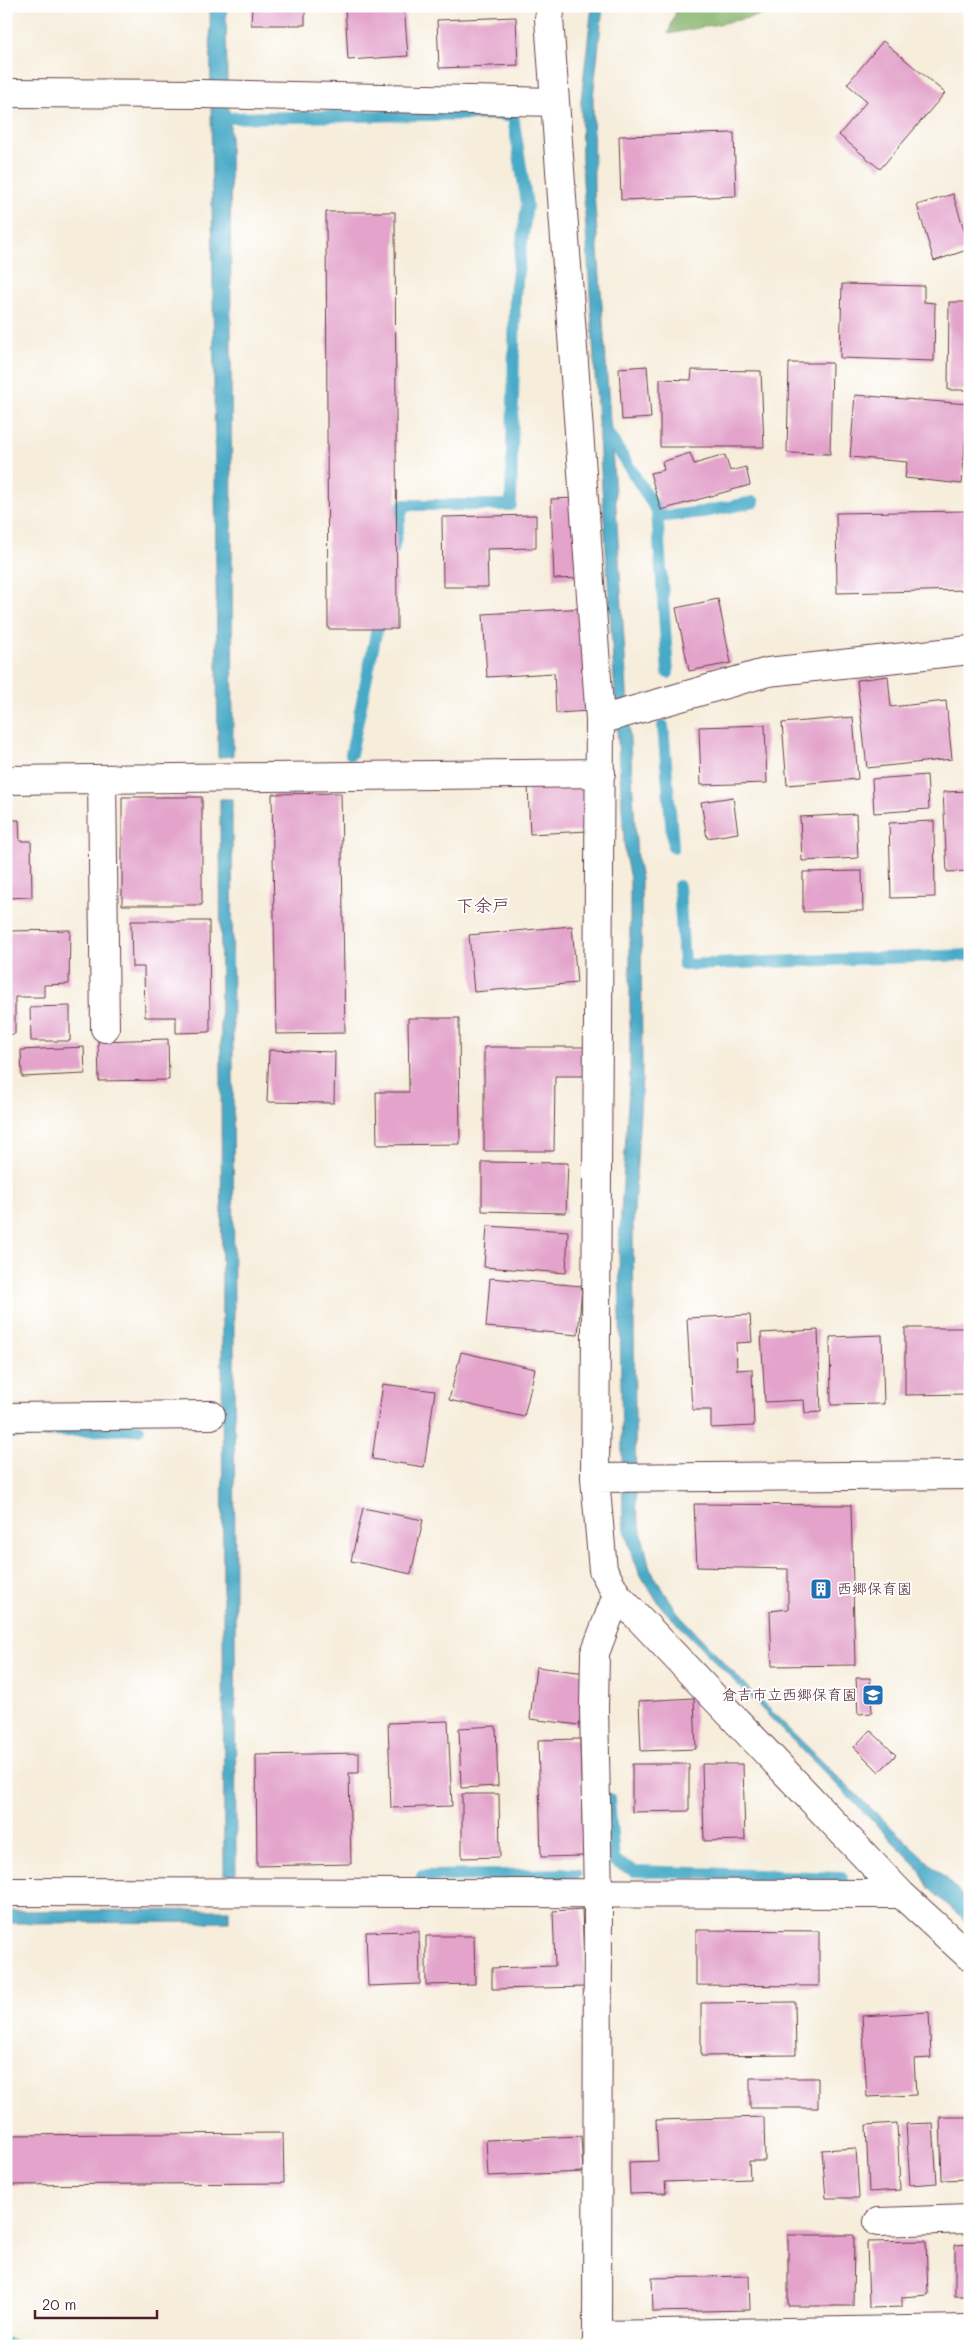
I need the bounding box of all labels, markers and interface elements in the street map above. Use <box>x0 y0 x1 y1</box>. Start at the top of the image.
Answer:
district label: 下余戸 <box>456 893 510 917</box>
building icon: 西郷保育園 <box>809 1577 833 1601</box>
place label: 西郷保育園 <box>837 1578 912 1598</box>
school or university icon: 倉吉市立西郷保育園 <box>861 1683 885 1707</box>
place label: 倉吉市立西郷保育園 <box>722 1684 857 1704</box>
scale bar <box>35 2287 158 2319</box>
text: 20 m <box>42 2294 76 2314</box>

